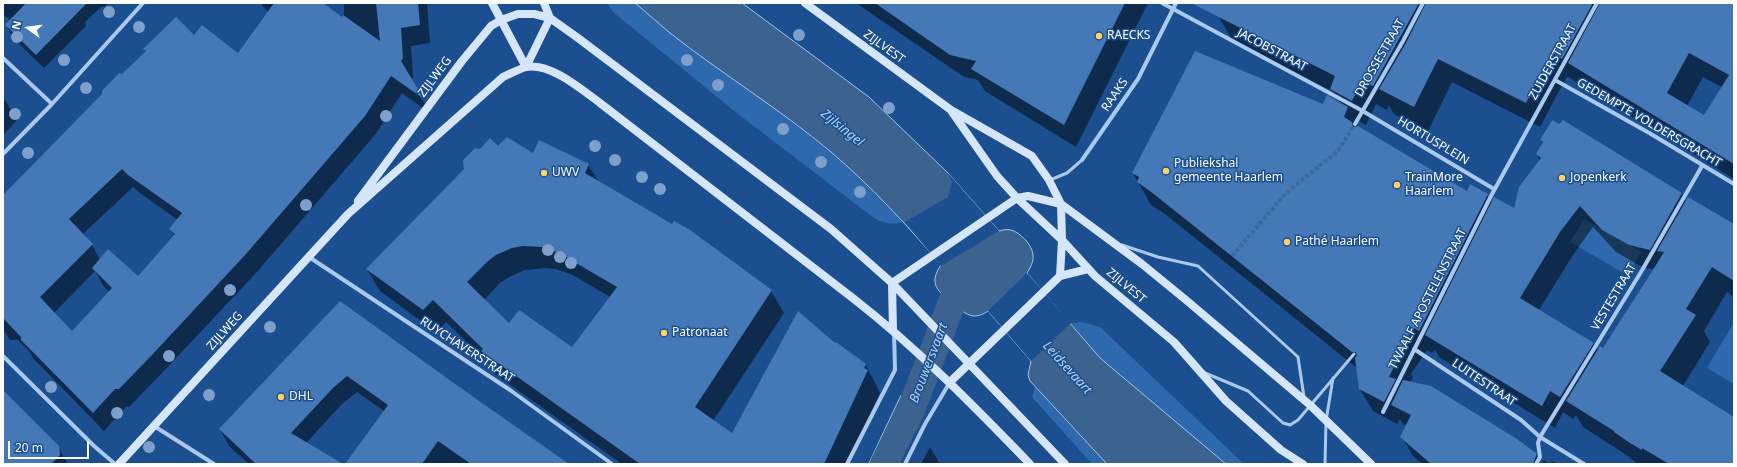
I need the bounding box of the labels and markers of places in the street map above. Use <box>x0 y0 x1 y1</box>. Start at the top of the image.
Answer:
place label: RAECKS <box>1107 29 1150 43</box>
marker: RAECKS <box>1094 31 1104 41</box>
place label: Publiekshal gemeente Haarlem <box>1174 157 1283 185</box>
place label: UWV <box>552 166 579 180</box>
marker: Publiekshal gemeente Haarlem <box>1161 166 1171 176</box>
marker: UWV <box>539 168 549 178</box>
place label: TrainMore Haarlem <box>1405 171 1463 199</box>
place label: Jopenkerk <box>1570 171 1627 185</box>
marker: Jopenkerk <box>1557 173 1567 183</box>
marker: TrainMore Haarlem <box>1392 180 1402 190</box>
place label: Pathé Haarlem <box>1295 235 1379 249</box>
marker: Pathé Haarlem <box>1282 237 1292 247</box>
place label: Patronaat <box>672 326 728 340</box>
marker: Patronaat <box>659 328 669 338</box>
place label: DHL <box>289 390 313 404</box>
marker: DHL <box>276 392 286 402</box>

